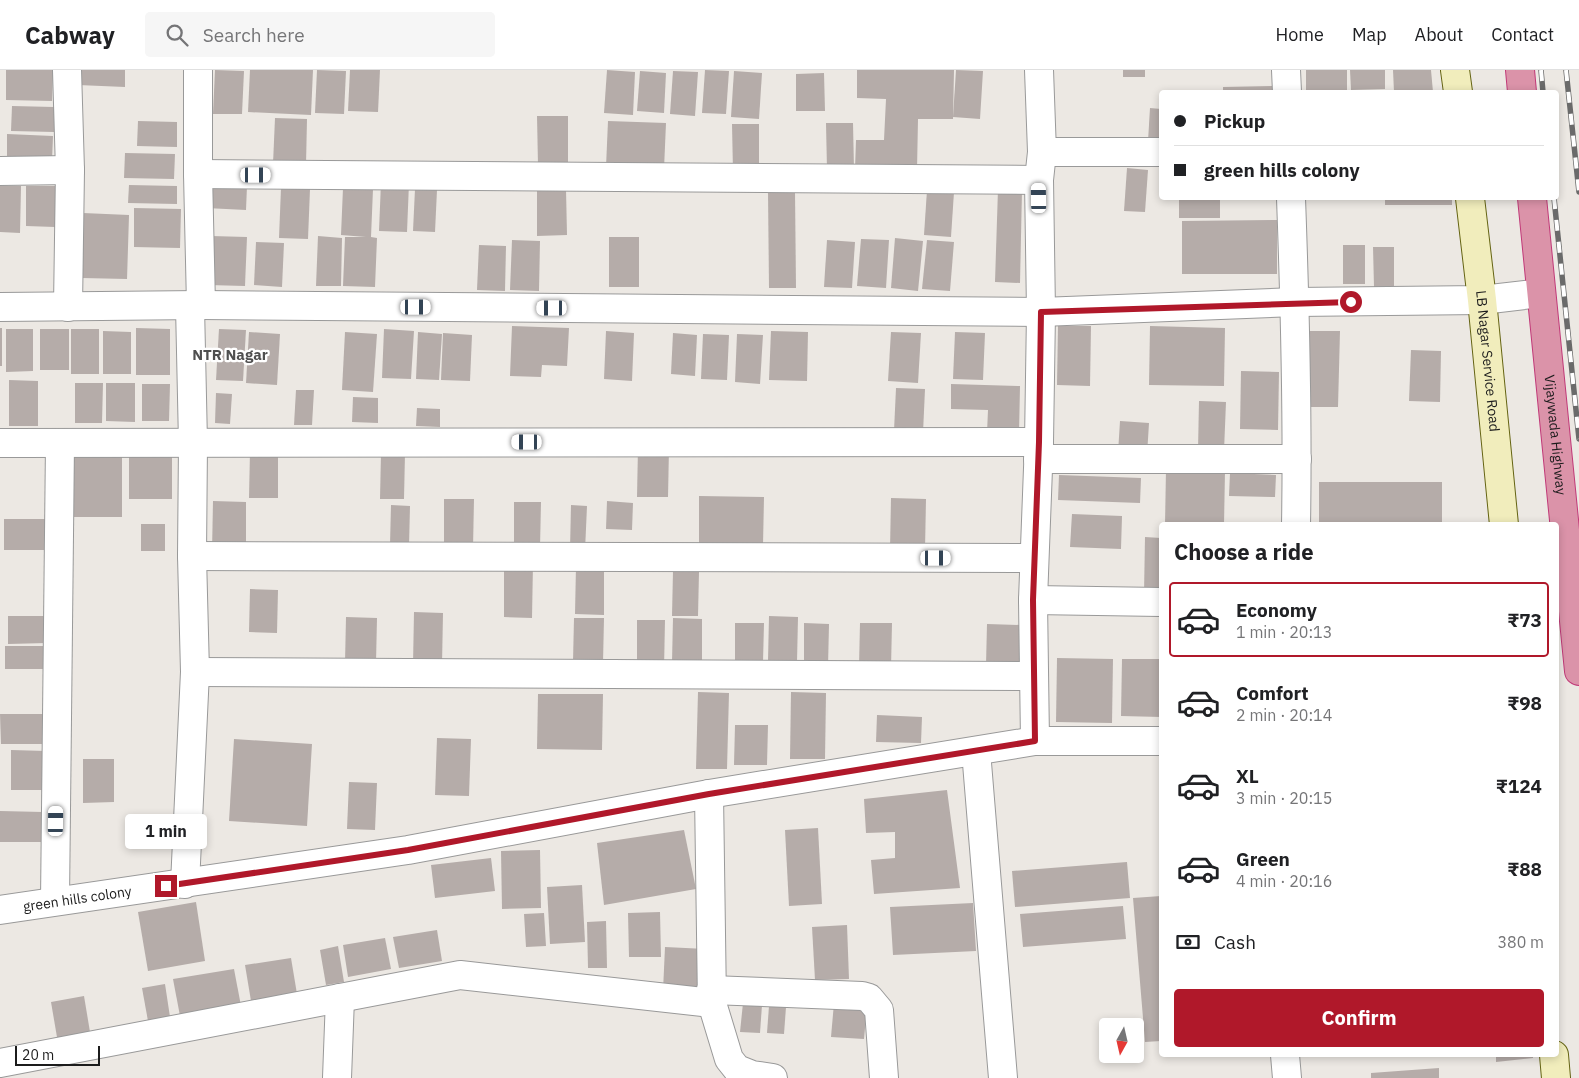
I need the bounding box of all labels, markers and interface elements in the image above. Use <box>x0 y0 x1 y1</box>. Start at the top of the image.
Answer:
search box <box>145 12 495 57</box>
text: Cabway <box>25 19 115 51</box>
icon: search <box>163 21 191 49</box>
text: Search here <box>203 23 305 47</box>
text: Home <box>1276 23 1324 46</box>
text: Map <box>1352 23 1387 46</box>
text: About <box>1415 23 1463 46</box>
text: Contact <box>1491 23 1554 46</box>
text: Pickup <box>1204 109 1265 133</box>
text: green hills colony <box>1204 158 1360 182</box>
car <box>241 168 271 183</box>
car <box>1031 183 1046 213</box>
street label: LB Nagar Service Road <box>1472 289 1504 432</box>
route start <box>1340 291 1362 313</box>
car <box>401 300 431 315</box>
car <box>537 301 567 316</box>
district label: NTR Nagar <box>192 345 268 364</box>
street label: Vijaywada Highway <box>1541 374 1570 496</box>
car <box>512 435 542 450</box>
text: Choose a ride <box>1174 537 1314 566</box>
car <box>921 551 951 566</box>
icon: car <box>1176 597 1221 642</box>
text: Economy <box>1236 598 1317 622</box>
text: ₹73 <box>1507 608 1542 632</box>
text: 1 min · 20:13 <box>1236 622 1332 642</box>
icon: car <box>1176 680 1221 725</box>
text: Comfort <box>1236 681 1309 705</box>
text: ₹98 <box>1507 691 1542 715</box>
text: 2 min · 20:14 <box>1236 705 1332 725</box>
icon: car <box>1176 763 1221 808</box>
text: XL <box>1236 764 1259 788</box>
text: ₹124 <box>1496 774 1542 798</box>
text: 3 min · 20:15 <box>1236 788 1332 808</box>
car <box>48 806 63 836</box>
callout: 1 min <box>125 814 207 848</box>
text: 1 min <box>145 821 187 841</box>
icon: car <box>1176 846 1221 891</box>
text: Green <box>1236 847 1290 871</box>
text: ₹88 <box>1507 857 1542 881</box>
text: 4 min · 20:16 <box>1236 871 1332 891</box>
route end <box>155 875 177 897</box>
street label: green hills colony <box>22 882 133 916</box>
icon: cash <box>1174 928 1202 956</box>
text: Cash <box>1214 930 1256 954</box>
text: 380 m <box>1497 932 1544 952</box>
button: Confirm <box>1174 989 1544 1047</box>
north arrow <box>1099 1018 1144 1062</box>
map controls <box>1099 1018 1144 1063</box>
scale bar <box>15 1043 100 1066</box>
text: 20 m <box>22 1046 54 1064</box>

